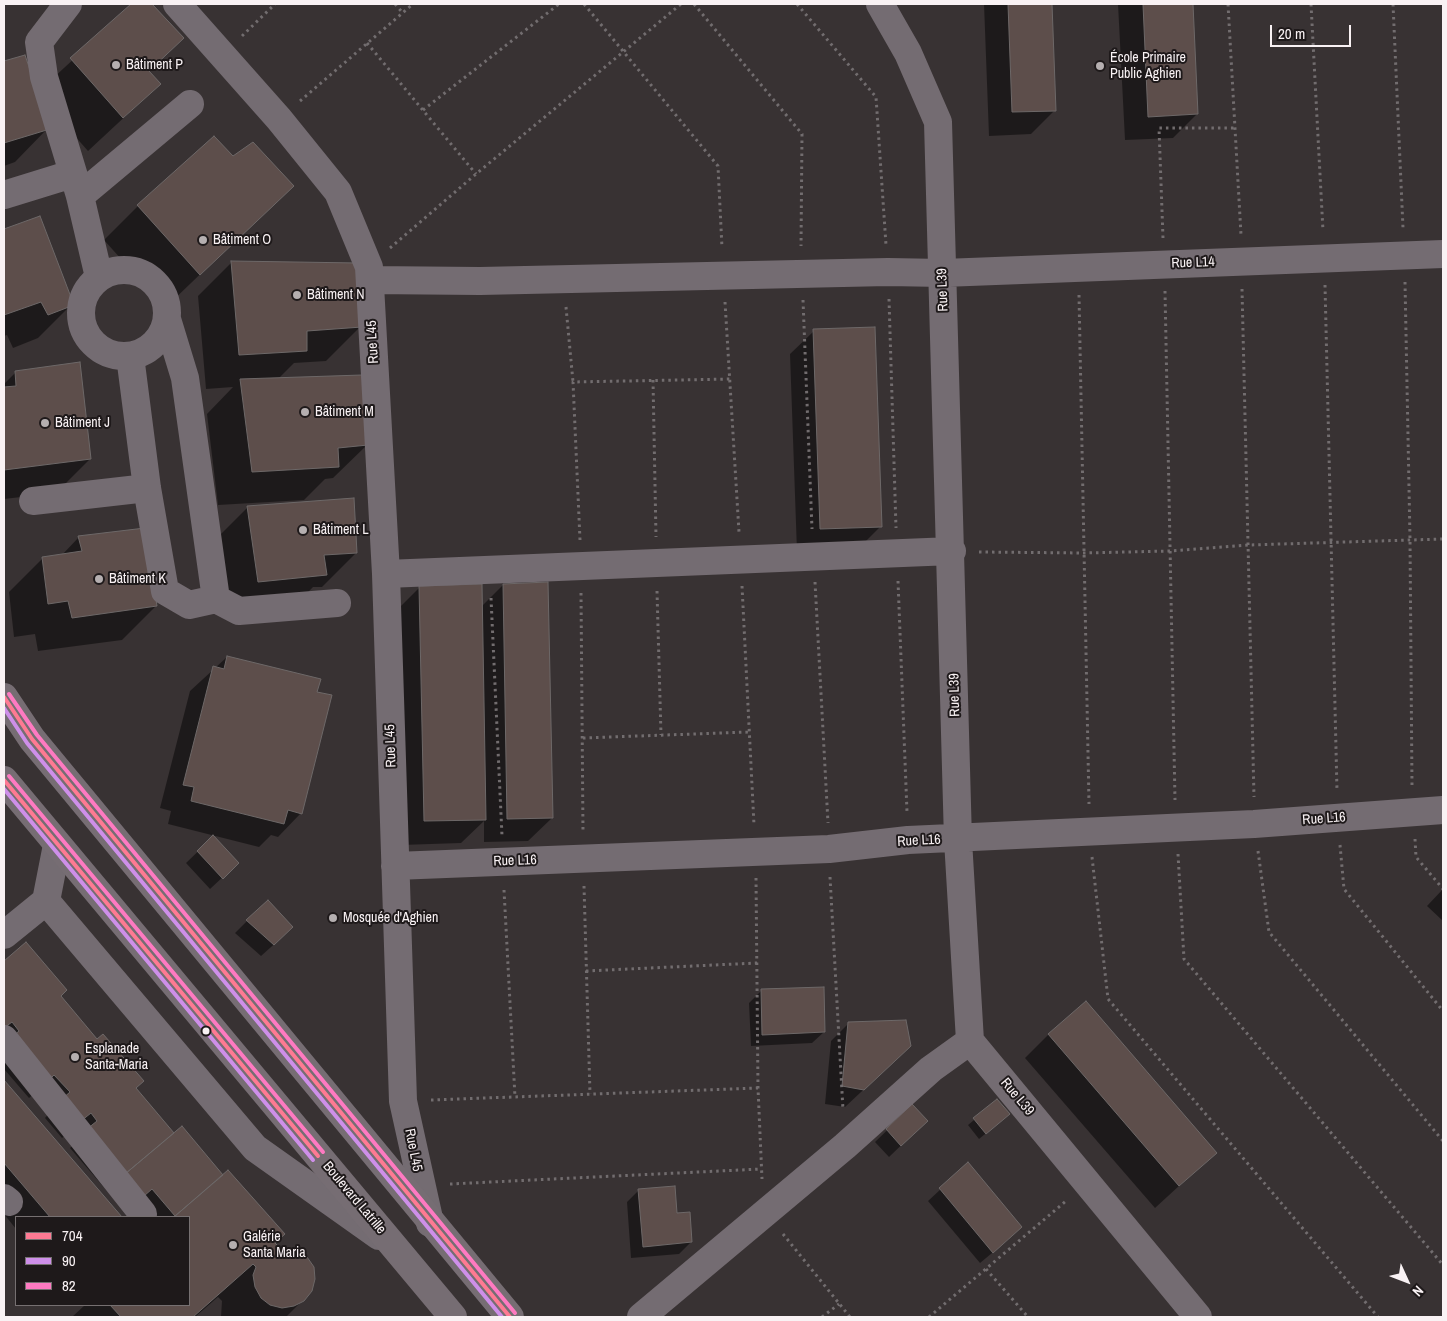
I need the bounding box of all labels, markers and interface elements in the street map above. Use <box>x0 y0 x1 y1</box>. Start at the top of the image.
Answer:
scale bar <box>1272 15 1353 47</box>
text: 20 m <box>1278 23 1305 44</box>
place label: École Primaire Public Aghien <box>1110 50 1186 82</box>
place label: Bâtiment P <box>126 57 183 73</box>
marker: Bâtiment P <box>110 59 122 71</box>
marker: École Primaire Public Aghien <box>1094 60 1106 72</box>
place label: Bâtiment O <box>213 232 271 248</box>
marker: Bâtiment O <box>197 234 209 246</box>
street label: Rue L14 <box>1171 254 1215 272</box>
street label: Rue L39 <box>934 268 952 312</box>
place label: Bâtiment N <box>307 287 364 303</box>
marker: Bâtiment N <box>291 289 303 301</box>
street label: Rue L45 <box>363 320 383 364</box>
place label: Bâtiment M <box>315 404 374 420</box>
marker: Bâtiment M <box>299 406 311 418</box>
place label: Bâtiment J <box>55 415 110 431</box>
marker: Bâtiment J <box>39 417 51 429</box>
place label: Bâtiment L <box>313 522 369 538</box>
marker: Bâtiment L <box>297 524 309 536</box>
place label: Bâtiment K <box>109 571 166 587</box>
marker: Bâtiment K <box>93 573 105 585</box>
street label: Rue L39 <box>946 673 964 717</box>
street label: Rue L45 <box>382 724 400 768</box>
street label: Rue L16 <box>1302 809 1346 829</box>
street label: Rue L16 <box>897 831 941 851</box>
street label: Rue L16 <box>493 852 537 870</box>
place label: Mosquée d'Aghien <box>343 910 438 926</box>
marker: Mosquée d'Aghien <box>327 912 339 924</box>
unlabelled marker <box>201 1026 211 1036</box>
place label: Esplanade Santa-Maria <box>85 1041 148 1074</box>
marker: Esplanade Santa-Maria <box>69 1051 81 1063</box>
street label: Rue L39 <box>997 1075 1037 1119</box>
street label: Rue L45 <box>401 1127 425 1173</box>
street label: Boulevard Latrille <box>319 1158 389 1238</box>
legend <box>15 1216 190 1306</box>
text: 704 <box>62 1225 83 1246</box>
place label: Galérie Santa Maria <box>243 1229 306 1262</box>
marker: Galérie Santa Maria <box>227 1239 239 1251</box>
text: 90 <box>62 1250 76 1271</box>
north arrow <box>1382 1256 1432 1306</box>
text: 82 <box>62 1275 76 1296</box>
text: N <box>1409 1282 1427 1300</box>

